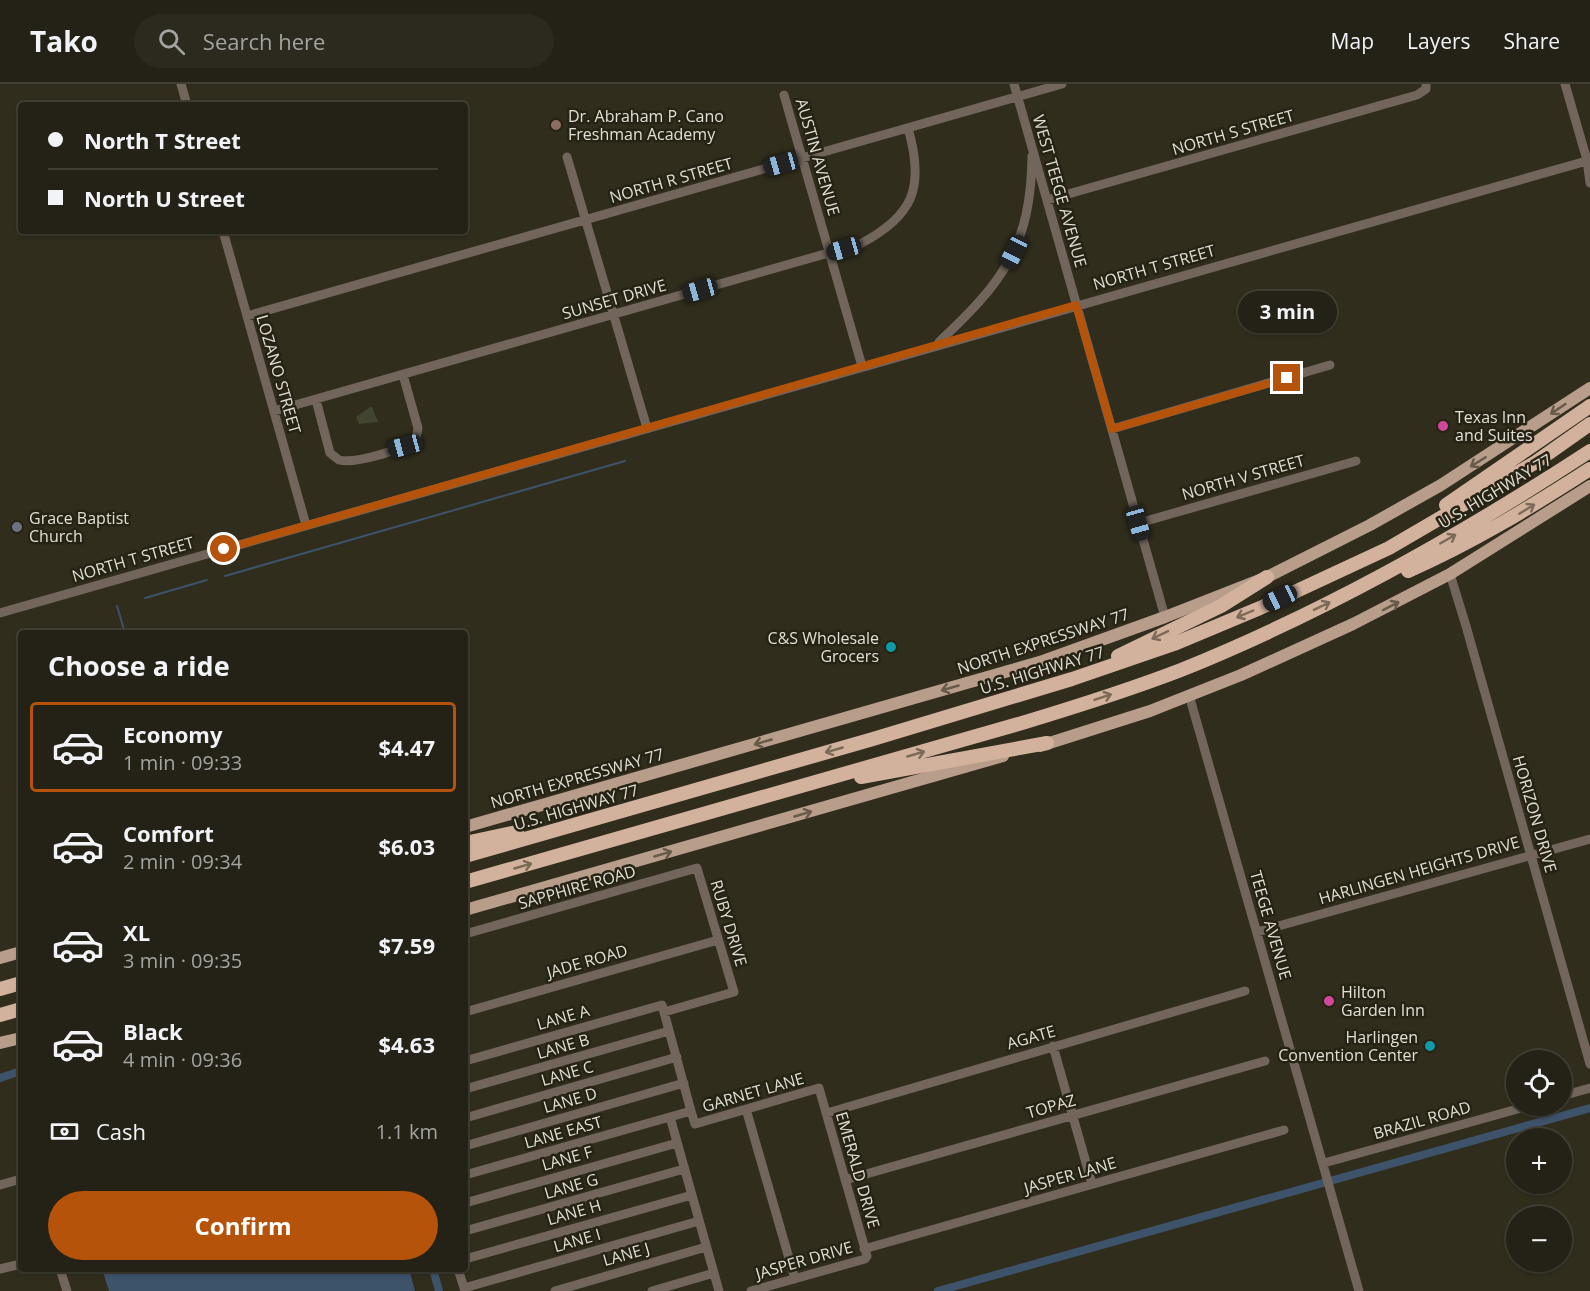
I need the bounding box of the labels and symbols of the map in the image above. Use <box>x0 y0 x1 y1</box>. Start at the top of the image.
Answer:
street label: AUSTIN AVENUE <box>791 96 845 218</box>
street label: NORTH S STREET <box>1169 104 1297 160</box>
place label: Dr. Abraham P. Cano Freshman Academy <box>568 105 724 145</box>
street label: WEST TEEGE AVENUE <box>1028 112 1092 270</box>
marker: Dr. Abraham P. Cano Freshman Academy <box>549 118 563 132</box>
car <box>761 150 801 178</box>
street label: NORTH R STREET <box>607 152 735 208</box>
car <box>998 232 1030 272</box>
car <box>824 235 864 263</box>
street label: NORTH T STREET <box>1090 239 1218 295</box>
street label: SUNSET DRIVE <box>559 274 669 324</box>
car <box>680 276 720 304</box>
callout: 3 min <box>1238 291 1336 333</box>
street label: LOZANO STREET <box>252 312 307 436</box>
route end <box>1273 364 1300 391</box>
one-way arrow <box>1551 403 1567 415</box>
place label: Texas Inn and Suites <box>1455 406 1533 446</box>
marker: Texas Inn and Suites <box>1436 419 1450 433</box>
car <box>385 433 425 459</box>
street label: U.S. HIGHWAY 77 <box>1434 448 1556 534</box>
street label: NORTH V STREET <box>1179 449 1307 505</box>
one-way arrow <box>1470 456 1487 468</box>
car <box>1124 503 1152 543</box>
one-way arrow <box>1518 503 1535 515</box>
place label: Grace Baptist Church <box>29 507 129 547</box>
marker: Grace Baptist Church <box>10 520 24 534</box>
street label: NORTH T STREET <box>69 531 197 587</box>
one-way arrow <box>1439 532 1456 544</box>
route start <box>210 535 237 562</box>
car <box>1260 582 1300 614</box>
one-way arrow <box>1312 600 1330 612</box>
one-way arrow <box>1381 600 1399 611</box>
street label: NORTH EXPRESSWAY 77 <box>954 603 1132 679</box>
one-way arrow <box>1237 609 1255 620</box>
place label: C&S Wholesale Grocers <box>768 627 879 667</box>
one-way arrow <box>1152 630 1170 642</box>
marker: C&S Wholesale Grocers <box>884 640 898 654</box>
street label: U.S. HIGHWAY 77 <box>977 641 1107 699</box>
one-way arrow <box>941 683 960 694</box>
one-way arrow <box>1093 691 1112 702</box>
one-way arrow <box>754 737 773 748</box>
street label: NORTH EXPRESSWAY 77 <box>488 743 666 813</box>
one-way arrow <box>825 745 844 756</box>
one-way arrow <box>907 747 926 759</box>
street label: HORIZON DRIVE <box>1508 753 1562 875</box>
street label: U.S. HIGHWAY 77 <box>511 779 641 835</box>
one-way arrow <box>793 808 812 819</box>
street label: HARLINGEN HEIGHTS DRIVE <box>1316 831 1522 909</box>
one-way arrow <box>653 848 672 859</box>
one-way arrow <box>513 860 532 871</box>
street label: SAPPHIRE ROAD <box>516 860 638 914</box>
street label: TEEGE AVENUE <box>1245 868 1297 982</box>
street label: RUBY DRIVE <box>705 877 753 969</box>
street label: JADE ROAD <box>542 939 630 984</box>
place label: Hilton Garden Inn <box>1341 981 1425 1021</box>
marker: Hilton Garden Inn <box>1322 994 1336 1008</box>
street label: LANE A <box>534 999 593 1035</box>
street label: AGATE <box>1004 1020 1058 1054</box>
place label: Harlingen Convention Center <box>1278 1026 1418 1066</box>
street label: LANE B <box>534 1028 592 1064</box>
marker: Harlingen Convention Center <box>1423 1039 1437 1053</box>
street label: LANE C <box>538 1055 596 1091</box>
street label: GARNET LANE <box>700 1067 806 1117</box>
street label: LANE D <box>540 1082 600 1118</box>
street label: TOPAZ <box>1024 1089 1078 1123</box>
street label: BRAZIL ROAD <box>1371 1096 1473 1144</box>
street label: EMERALD DRIVE <box>831 1109 885 1231</box>
street label: LANE EAST <box>521 1110 605 1154</box>
street label: LANE F <box>539 1140 595 1176</box>
street label: JASPER LANE <box>1019 1151 1119 1199</box>
street label: LANE G <box>541 1168 601 1204</box>
street label: LANE H <box>544 1194 604 1230</box>
street label: LANE I <box>551 1223 603 1257</box>
street label: JASPER DRIVE <box>751 1236 855 1285</box>
street label: LANE J <box>600 1237 652 1271</box>

